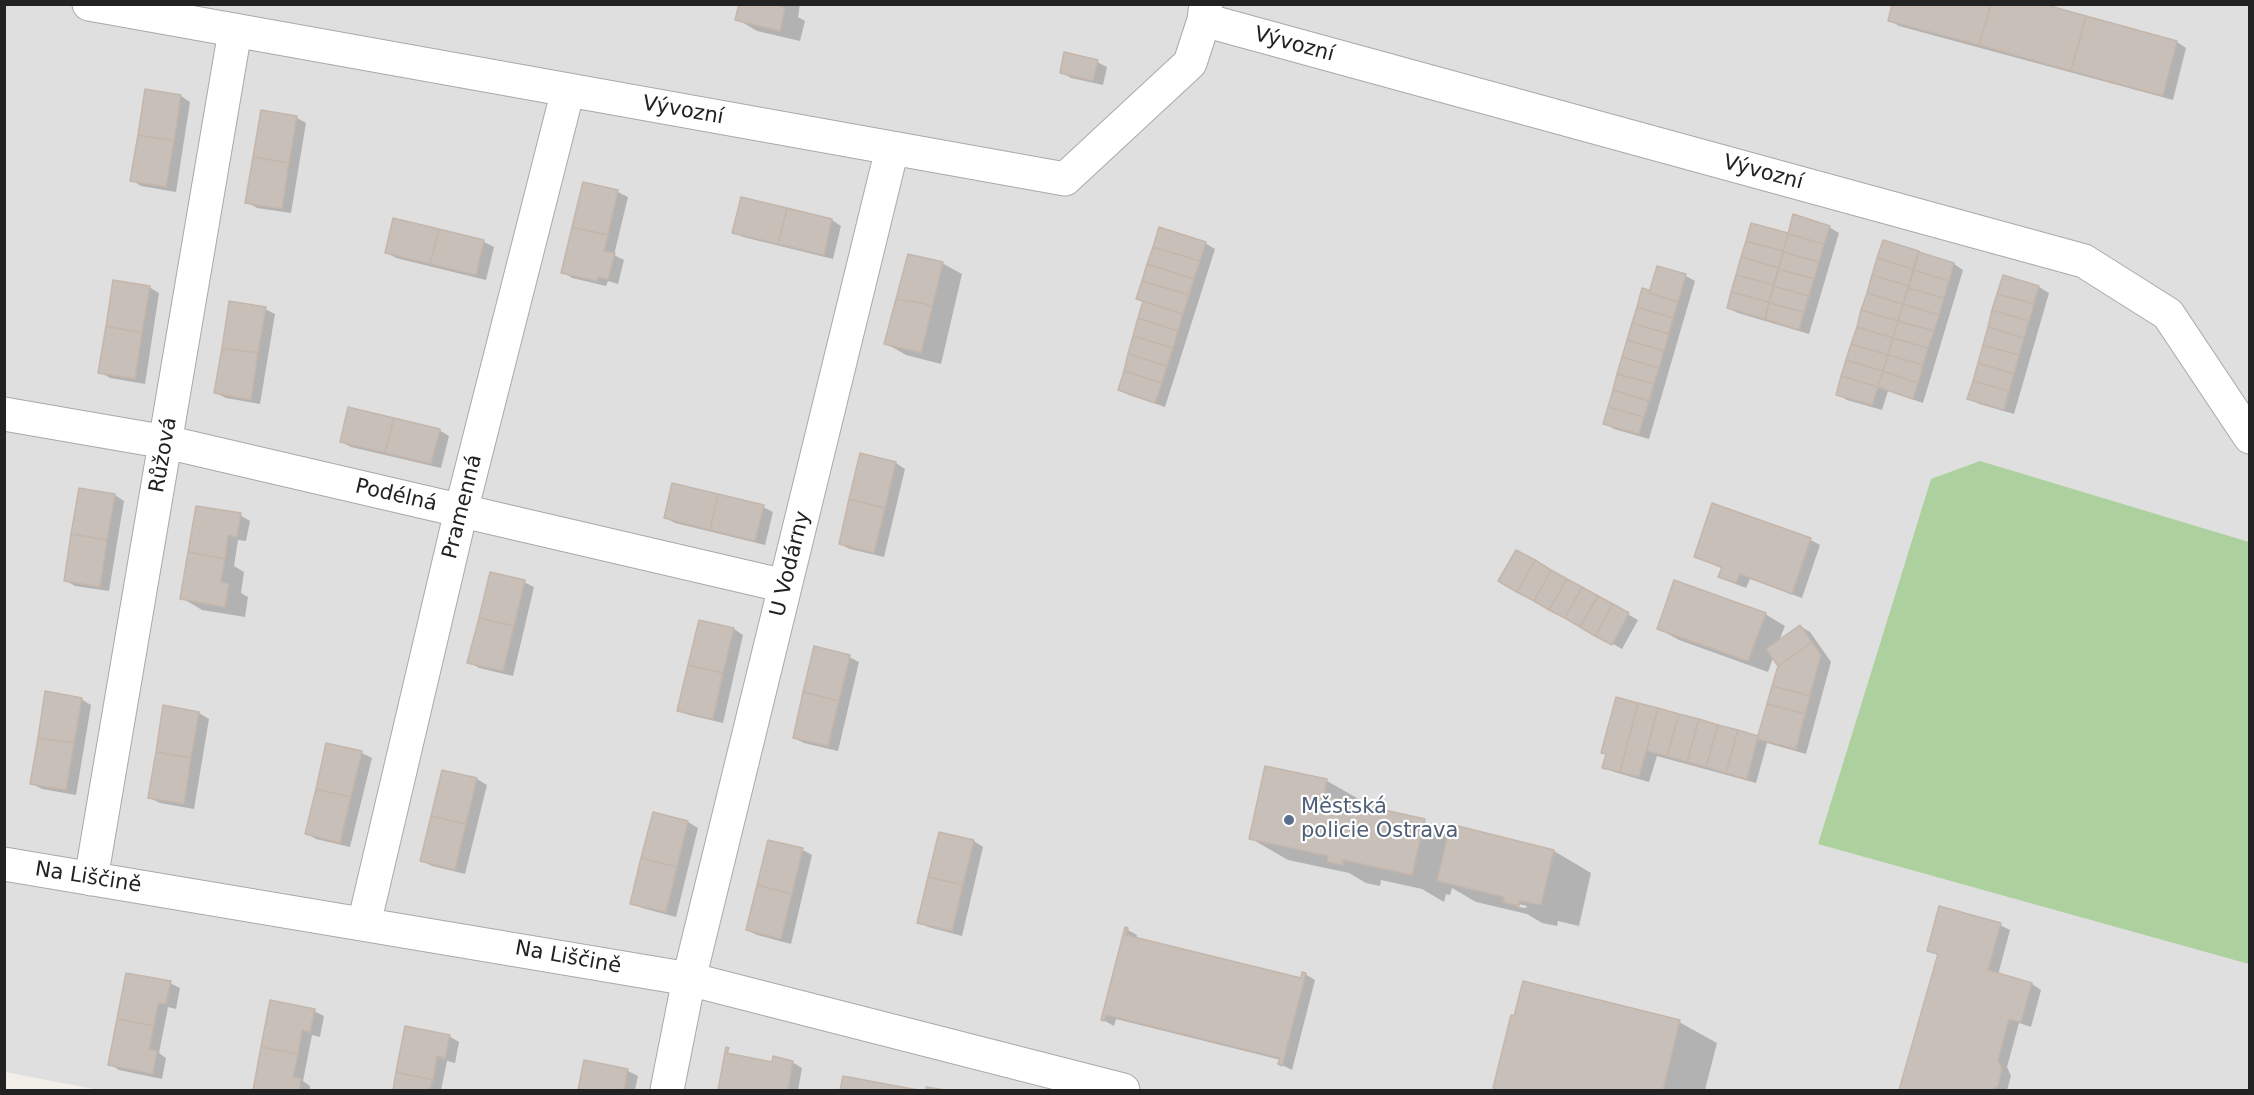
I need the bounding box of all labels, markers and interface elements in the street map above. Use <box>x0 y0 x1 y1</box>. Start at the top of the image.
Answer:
street label: Vývozní <box>1251 22 1337 68</box>
street label: Vývozní <box>641 92 725 130</box>
street label: Vývozní <box>1720 150 1806 196</box>
street label: Růžová <box>145 415 183 495</box>
street label: Pramenná <box>438 452 488 562</box>
street label: Podélná <box>353 474 439 518</box>
street label: U Vodárny <box>766 509 816 619</box>
place label: Městská policie Ostrava <box>1301 795 1458 845</box>
marker: Městská policie Ostrava <box>1282 813 1296 827</box>
street label: Na Liščině <box>33 857 143 899</box>
street label: Na Liščině <box>513 936 623 980</box>

